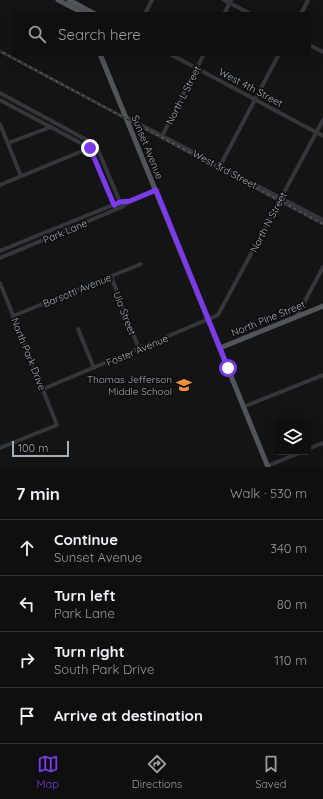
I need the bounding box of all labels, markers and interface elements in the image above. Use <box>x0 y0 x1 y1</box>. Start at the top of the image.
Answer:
search box <box>12 12 311 56</box>
icon: search <box>26 23 48 45</box>
text: Search here <box>58 25 141 44</box>
street label: North L Street <box>163 63 204 127</box>
street label: West 4th Street <box>217 65 285 110</box>
street label: Sunset Avenue <box>129 113 166 181</box>
route end <box>81 139 99 157</box>
street label: West 3rd Street <box>190 147 260 192</box>
street label: North N Street <box>247 189 290 255</box>
street label: Park Lane <box>41 216 90 247</box>
street label: Barsotti Avenue <box>41 271 114 310</box>
street label: Ula Street <box>110 290 139 337</box>
street label: North Pine Street <box>229 297 308 339</box>
street label: North Park Drive <box>8 316 49 393</box>
street label: Foster Avenue <box>104 331 170 369</box>
route start <box>219 359 237 377</box>
place label: Thomas Jefferson Middle School <box>87 373 172 398</box>
school or university icon: Thomas Jefferson Middle School <box>175 376 193 394</box>
map controls <box>275 419 311 455</box>
button: layers <box>275 419 311 455</box>
scale bar <box>12 439 69 458</box>
text: 100 m <box>18 441 48 455</box>
text: 7 min <box>16 483 60 504</box>
text: Walk · 530 m <box>230 485 307 501</box>
text: Continue <box>54 530 118 549</box>
icon: ahead <box>16 537 38 559</box>
text: 340 m <box>270 540 307 556</box>
text: Sunset Avenue <box>54 549 142 565</box>
text: Turn left <box>54 586 116 605</box>
icon: left <box>16 593 38 615</box>
text: 80 m <box>277 596 307 612</box>
text: Park Lane <box>54 605 115 621</box>
text: Turn right <box>54 642 125 661</box>
icon: right <box>16 649 38 671</box>
text: 110 m <box>274 652 307 668</box>
text: South Park Drive <box>54 661 154 677</box>
icon: arrive <box>16 705 38 727</box>
text: Arrive at destination <box>54 706 203 725</box>
tab: Map <box>36 753 59 791</box>
tab: Directions <box>132 753 182 791</box>
tab: Saved <box>255 753 287 791</box>

